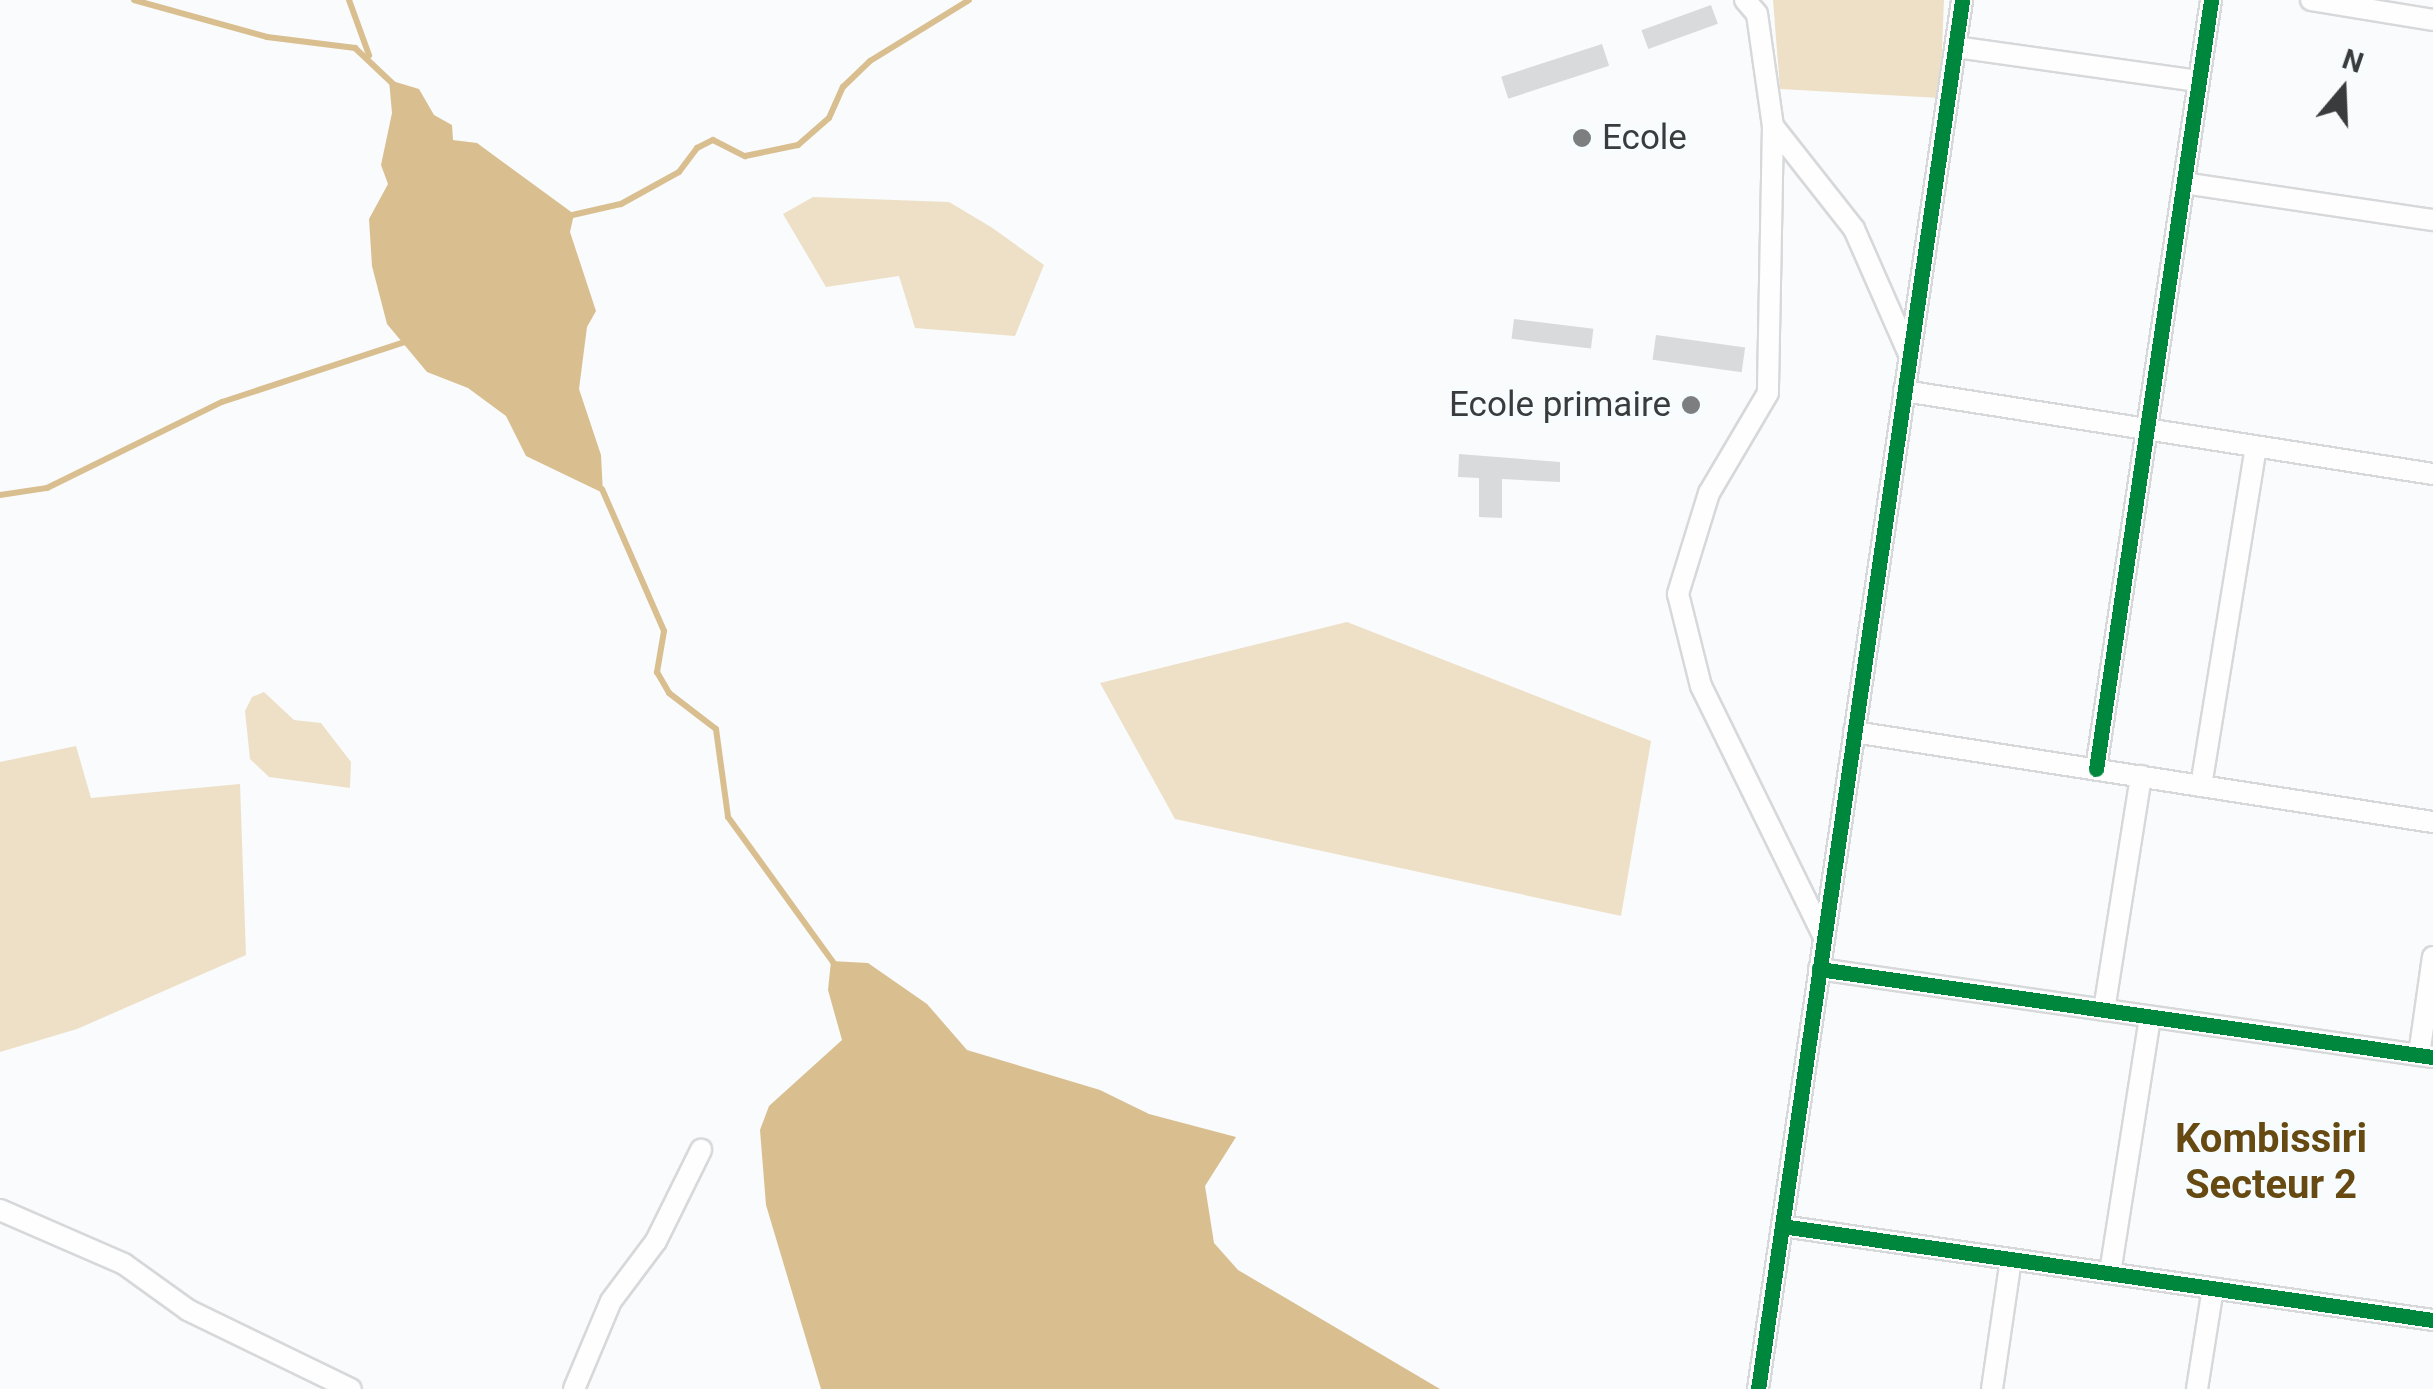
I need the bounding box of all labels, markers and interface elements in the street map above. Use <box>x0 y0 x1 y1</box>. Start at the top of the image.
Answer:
north arrow <box>2293 40 2393 140</box>
text: N <box>2338 42 2368 80</box>
place label: Ecole <box>1602 117 1687 159</box>
marker: Ecole <box>1571 127 1593 149</box>
place label: Ecole primaire <box>1449 384 1671 426</box>
marker: Ecole primaire <box>1680 394 1702 416</box>
district label: Kombissiri Secteur 2 <box>2175 1115 2367 1209</box>

